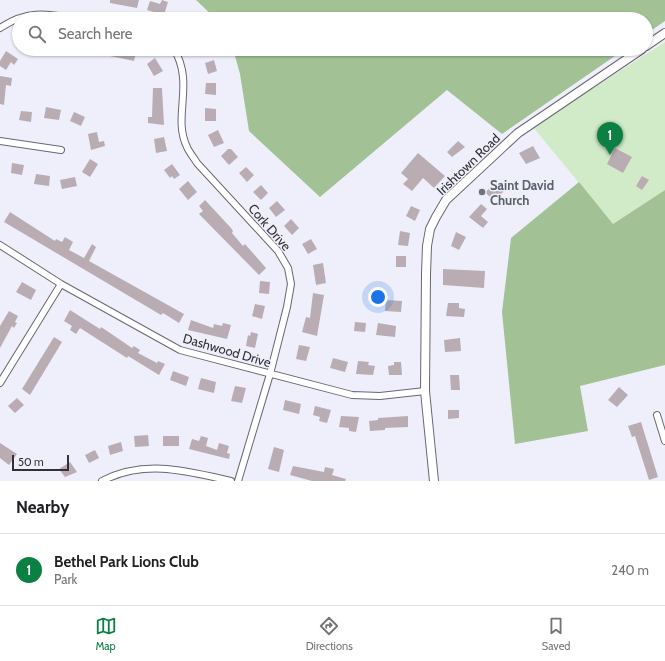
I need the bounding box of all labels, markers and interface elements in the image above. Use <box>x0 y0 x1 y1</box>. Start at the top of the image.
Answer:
search box <box>12 12 653 56</box>
icon: search <box>26 23 48 45</box>
text: Search here <box>58 25 133 43</box>
pin: 1 <box>597 122 623 155</box>
street label: Irishtown Road <box>433 130 503 198</box>
place label: Saint David Church <box>490 177 554 208</box>
marker: Saint David Church <box>477 187 487 197</box>
street label: Cork Drive <box>245 200 295 254</box>
your location <box>368 287 388 307</box>
street label: Dashwood Drive <box>181 330 273 370</box>
scale bar <box>12 453 69 472</box>
text: 50 m <box>18 455 44 469</box>
text: Nearby <box>16 497 69 517</box>
text: Bethel Park Lions Club <box>54 553 199 571</box>
text: 1 <box>27 562 31 578</box>
text: 240 m <box>611 562 649 578</box>
text: Park <box>54 571 77 587</box>
tab: Map <box>95 615 117 653</box>
tab: Directions <box>306 615 353 653</box>
tab: Saved <box>542 615 570 653</box>

